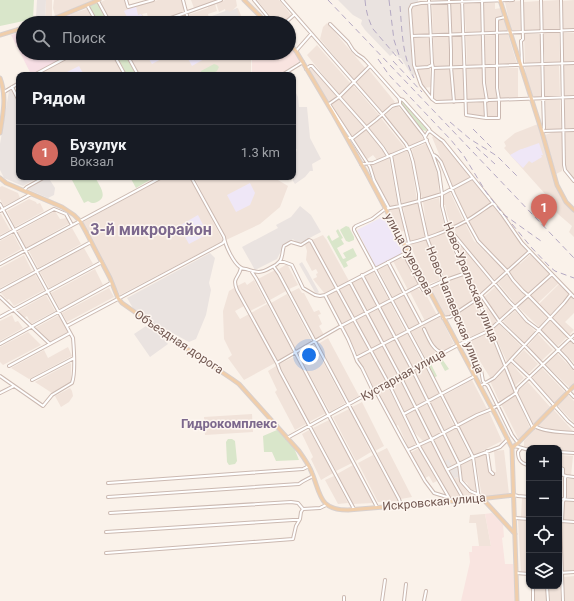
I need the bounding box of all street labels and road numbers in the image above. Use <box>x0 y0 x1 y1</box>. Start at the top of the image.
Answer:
street label: улица Суворова <box>382 211 436 297</box>
street label: Ново-Уральская улица <box>441 220 501 344</box>
street label: Ново-Чапаевская улица <box>423 244 487 376</box>
street label: Объездная дорога <box>132 307 226 377</box>
street label: Кустарная улица <box>358 346 448 404</box>
street label: Искровская улица <box>382 491 486 513</box>

